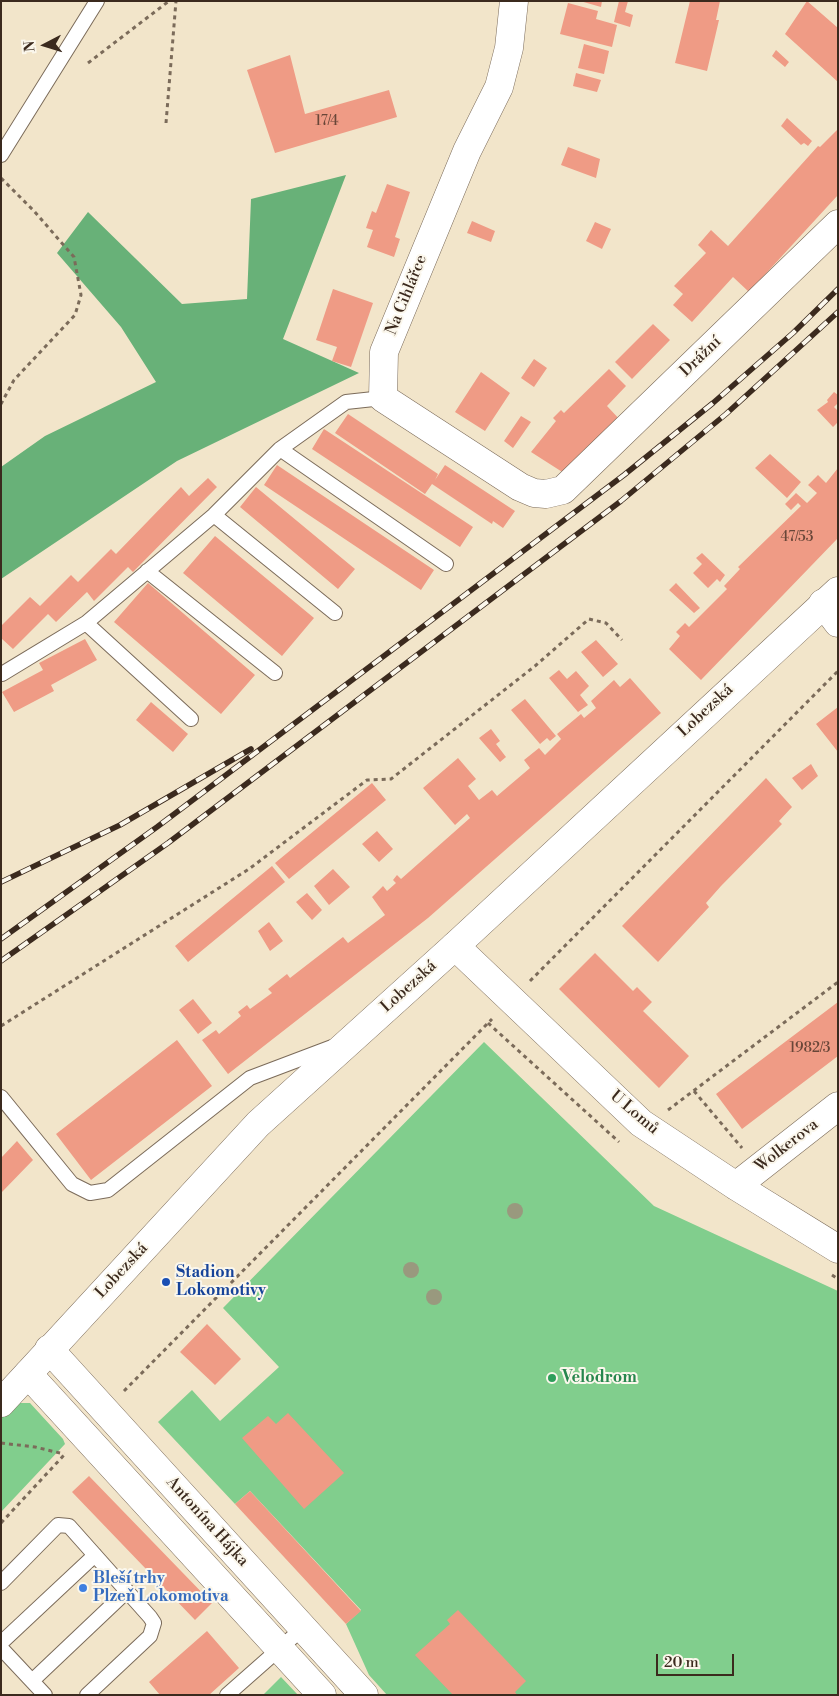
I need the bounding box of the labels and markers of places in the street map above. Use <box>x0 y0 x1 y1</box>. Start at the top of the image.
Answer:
place label: Stadion Lokomotivy <box>176 1263 266 1301</box>
marker: Stadion Lokomotivy <box>160 1276 172 1288</box>
place label: Velodrom <box>562 1368 637 1388</box>
marker: Velodrom <box>546 1372 558 1384</box>
place label: Bleší trhy Plzeň Lokomotiva <box>93 1569 229 1607</box>
marker: Bleší trhy Plzeň Lokomotiva <box>77 1582 89 1594</box>

